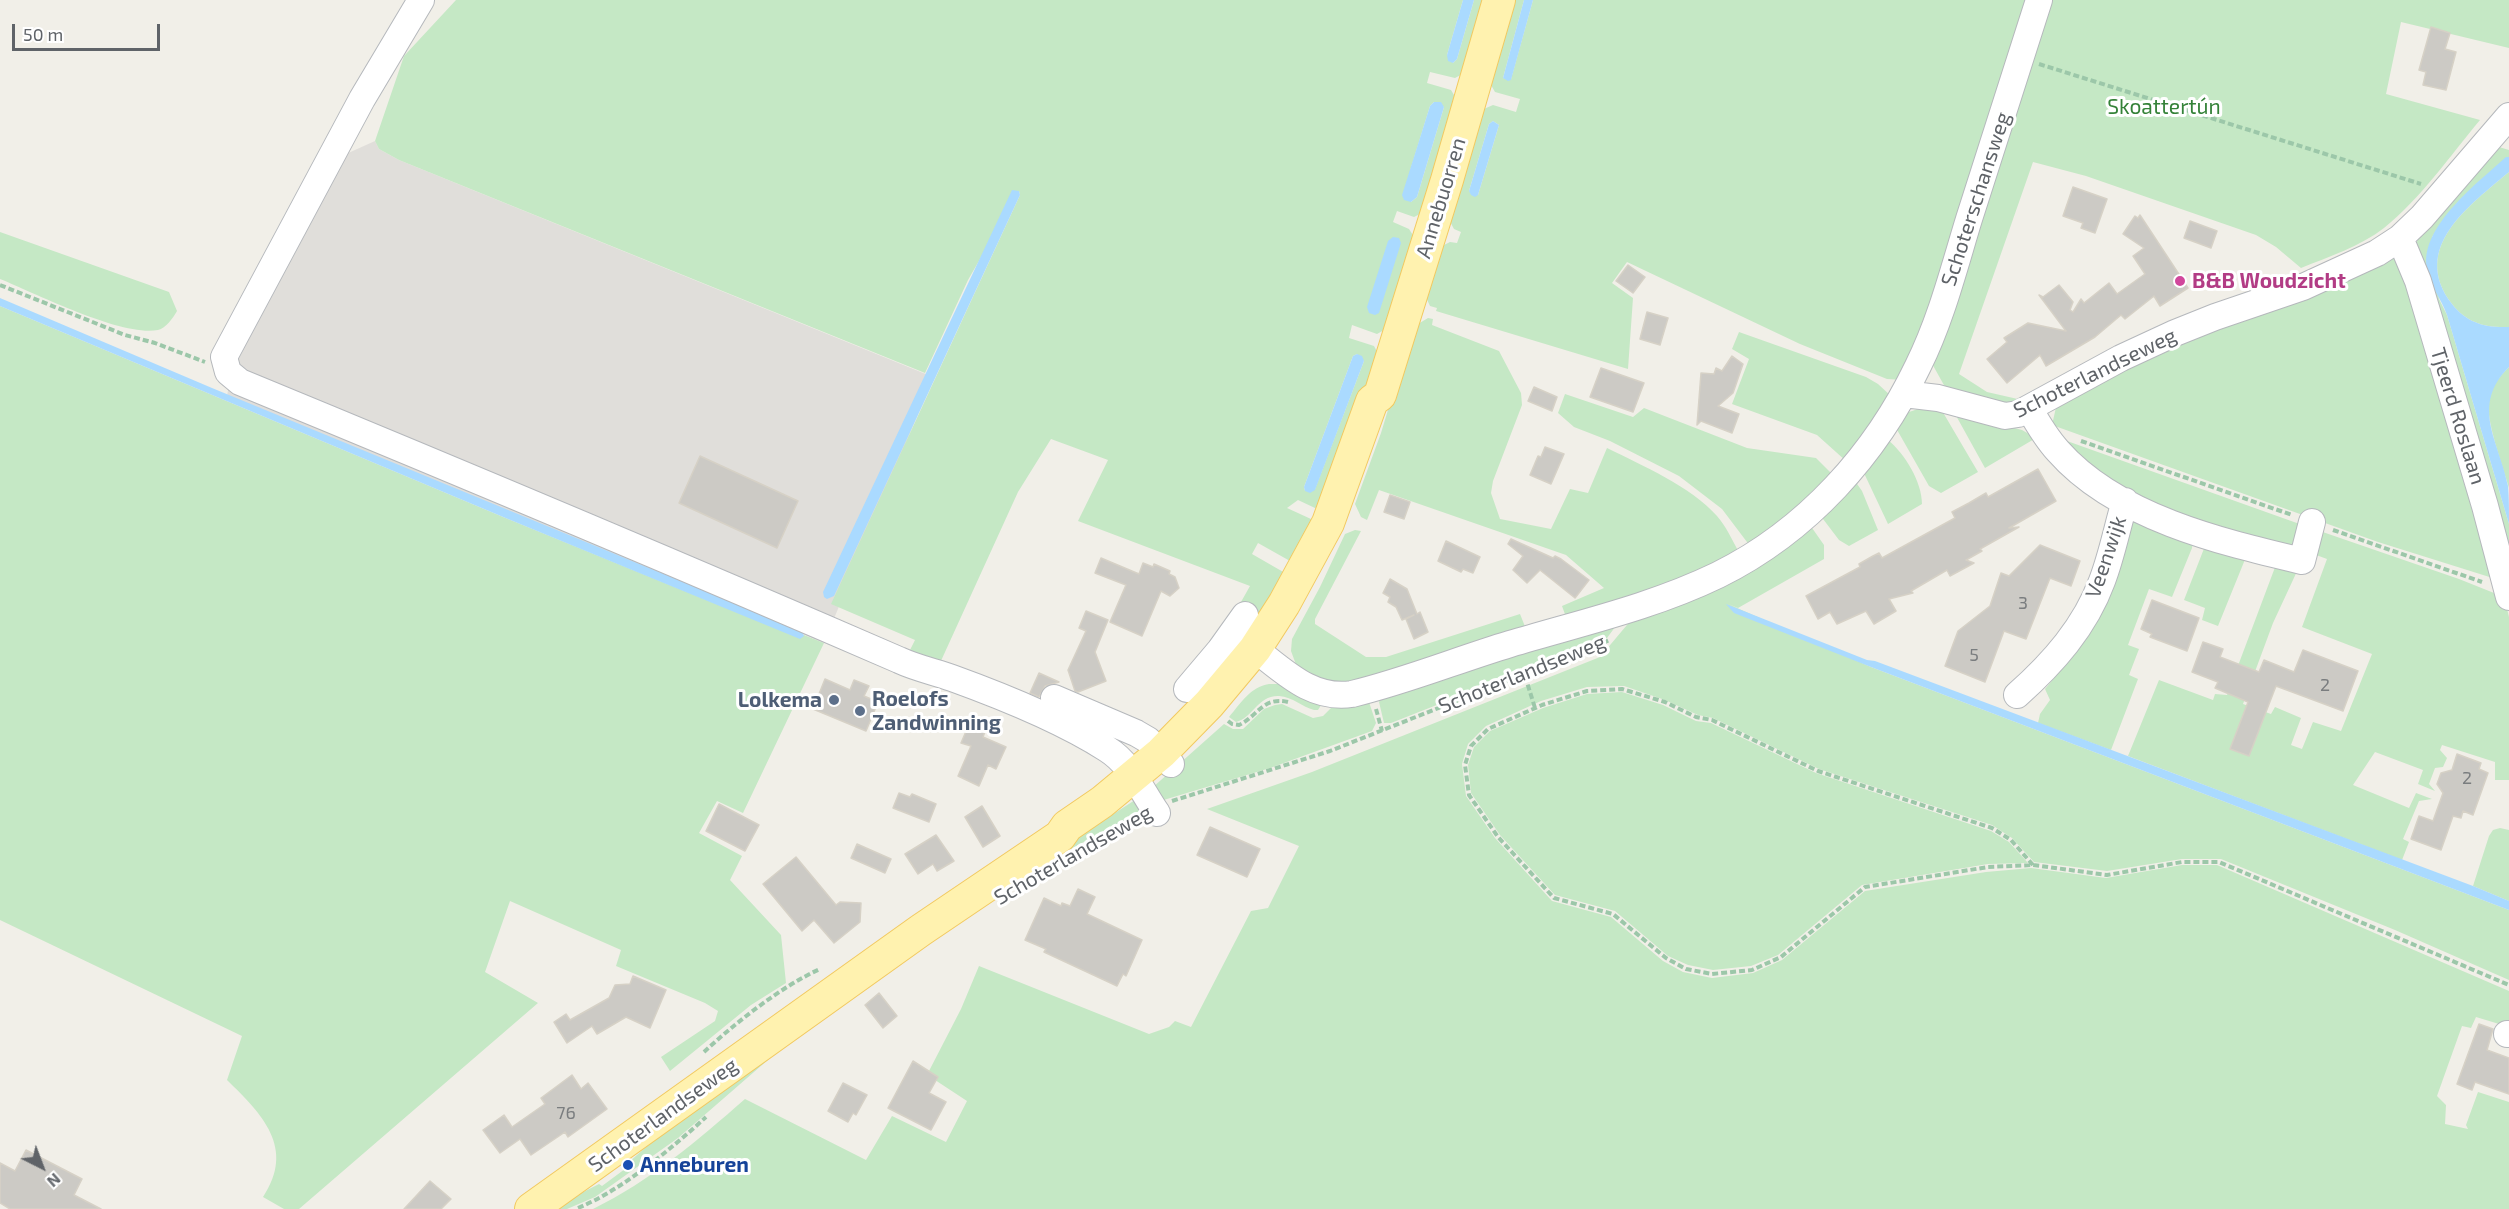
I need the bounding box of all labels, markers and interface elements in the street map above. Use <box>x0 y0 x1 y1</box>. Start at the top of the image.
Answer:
scale bar <box>15 12 164 50</box>
text: 50 m <box>23 23 63 45</box>
park label: Skoattertún <box>2107 94 2221 120</box>
street label: Schoterschansweg <box>1936 109 2016 289</box>
street label: Annebuorren <box>1411 135 1471 261</box>
place label: B&B Woudzicht <box>2192 268 2346 294</box>
marker: B&B Woudzicht <box>2173 274 2187 288</box>
street label: Schoterlandseweg <box>2009 323 2181 423</box>
street label: Tjeerd Roslaan <box>2425 344 2491 488</box>
street label: Veenwijk <box>2080 513 2132 601</box>
house number: 3 <box>2018 592 2028 614</box>
street label: Schoterlandseweg <box>1435 629 1609 719</box>
house number: 5 <box>1969 644 1979 666</box>
house number: 2 <box>2320 674 2330 696</box>
place label: Roelofs Zandwinning <box>872 686 1001 736</box>
place label: Lolkema <box>738 687 822 713</box>
marker: Lolkema <box>827 693 841 707</box>
marker: Roelofs Zandwinning <box>853 704 867 718</box>
house number: 2 <box>2462 767 2472 789</box>
street label: Schoterlandseweg <box>990 800 1156 910</box>
street label: Schoterlandseweg <box>584 1052 742 1178</box>
house number: 76 <box>556 1102 576 1124</box>
north arrow <box>12 1137 72 1197</box>
place label: Anneburen <box>640 1152 749 1178</box>
marker: Anneburen <box>621 1158 635 1172</box>
text: N <box>44 1170 65 1192</box>

